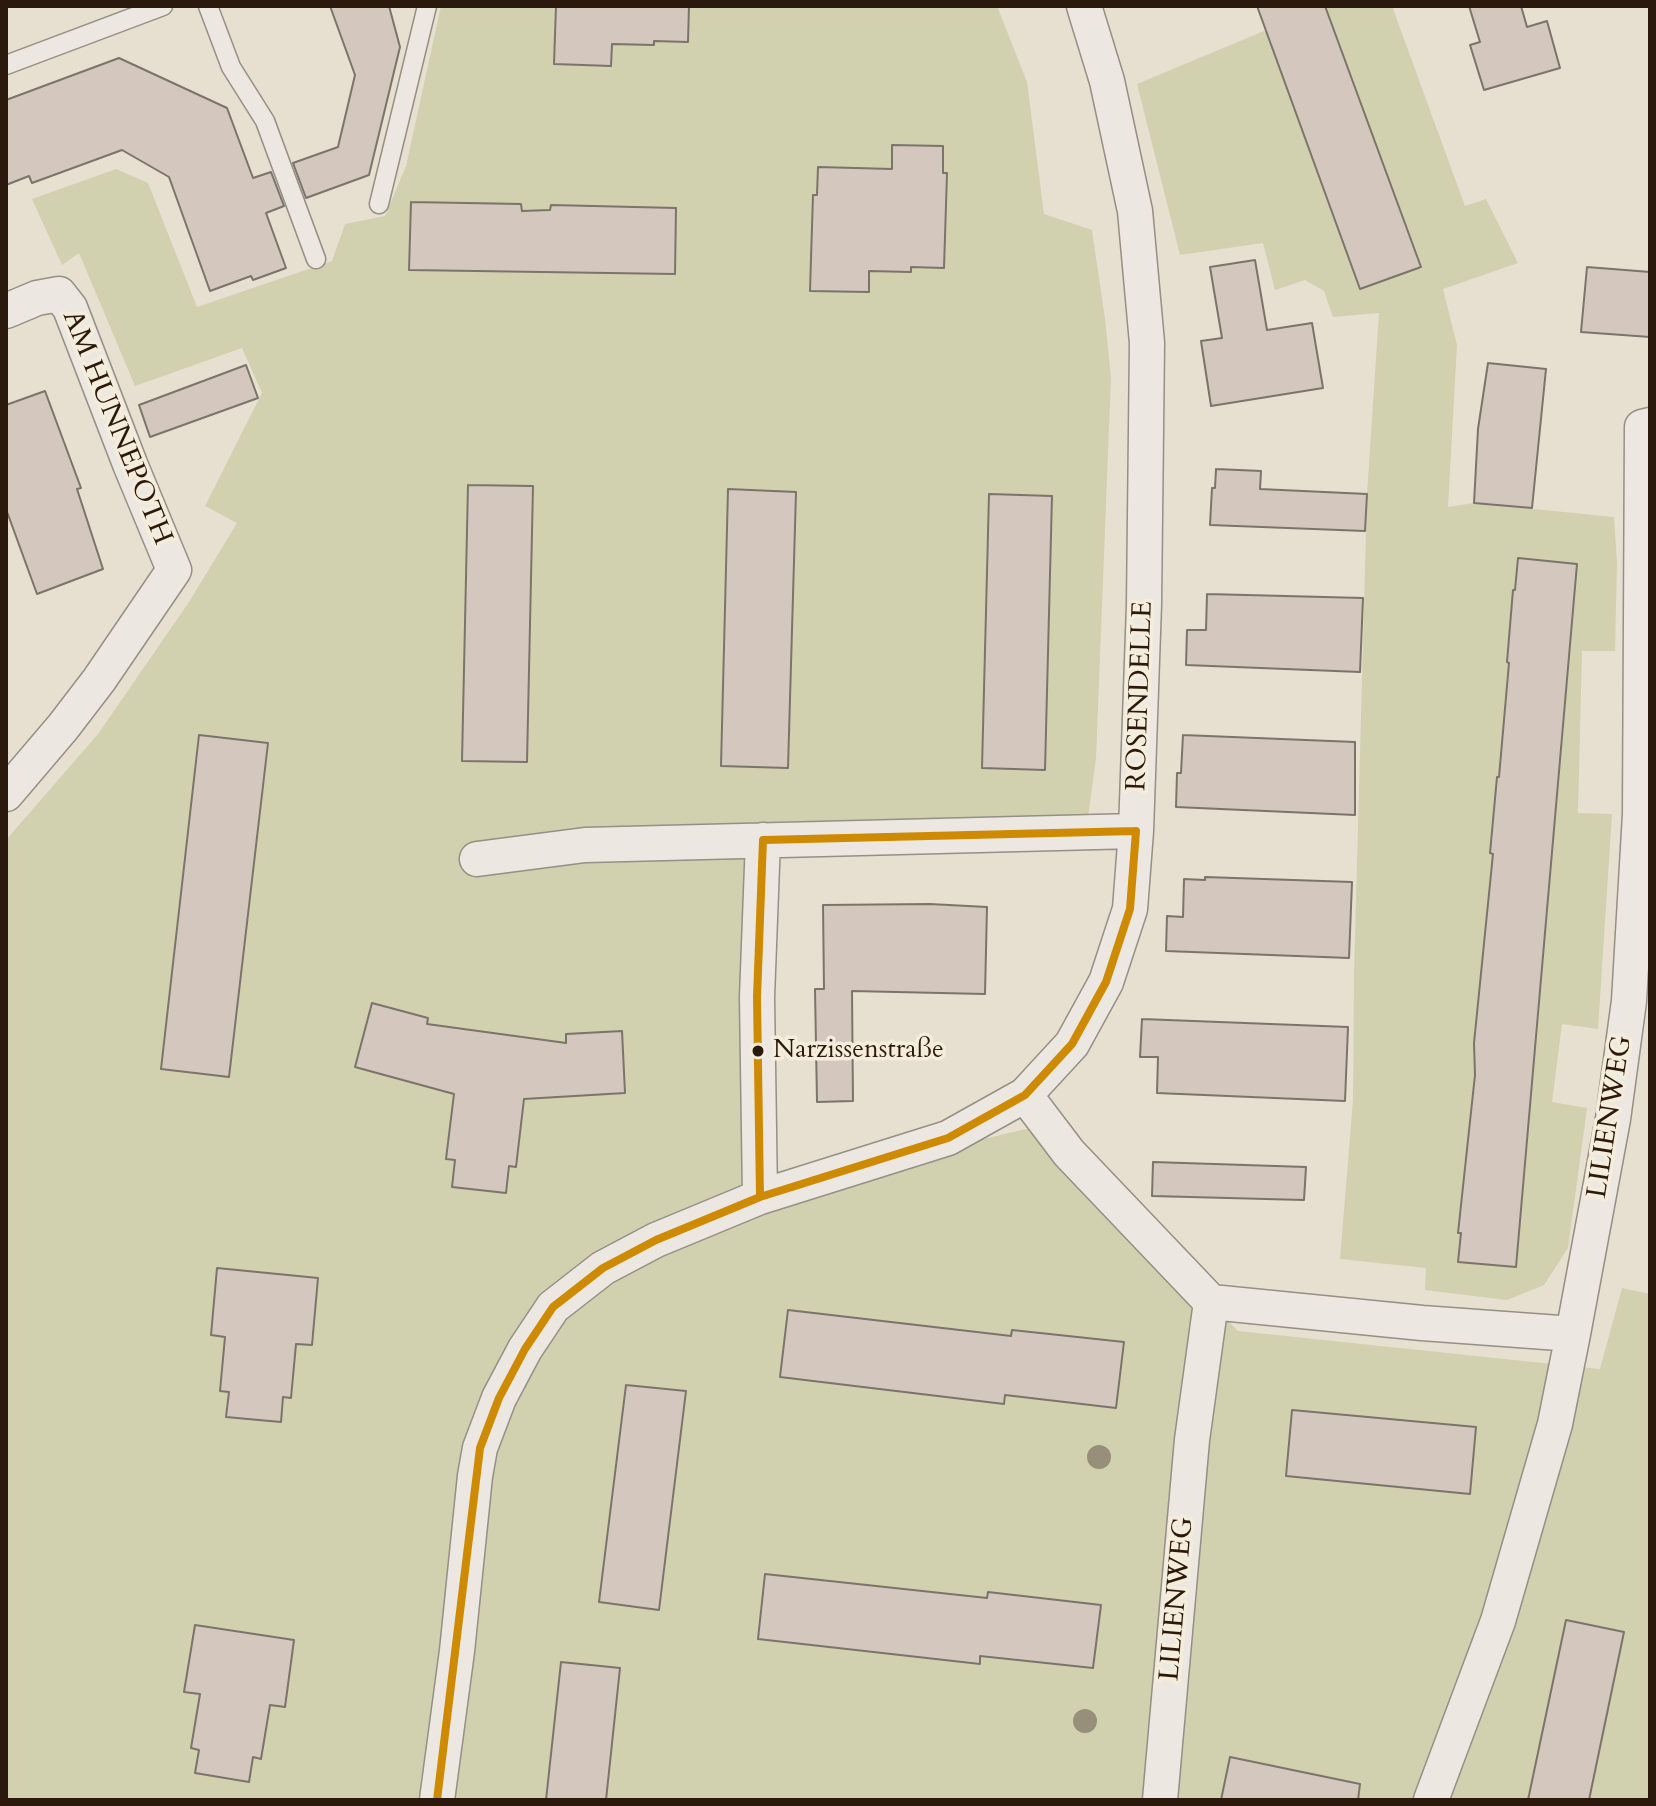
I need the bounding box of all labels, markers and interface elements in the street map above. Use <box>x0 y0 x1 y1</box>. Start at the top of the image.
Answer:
street label: AM HUNNEPOTH <box>54 306 178 550</box>
street label: ROSENDELLE <box>1121 600 1161 792</box>
street label: LILIENWEG <box>1582 1033 1640 1201</box>
place label: Narzissenstraße <box>773 1035 944 1067</box>
marker: Narzissenstraße <box>750 1043 766 1059</box>
street label: LILIENWEG <box>1154 1516 1202 1682</box>

